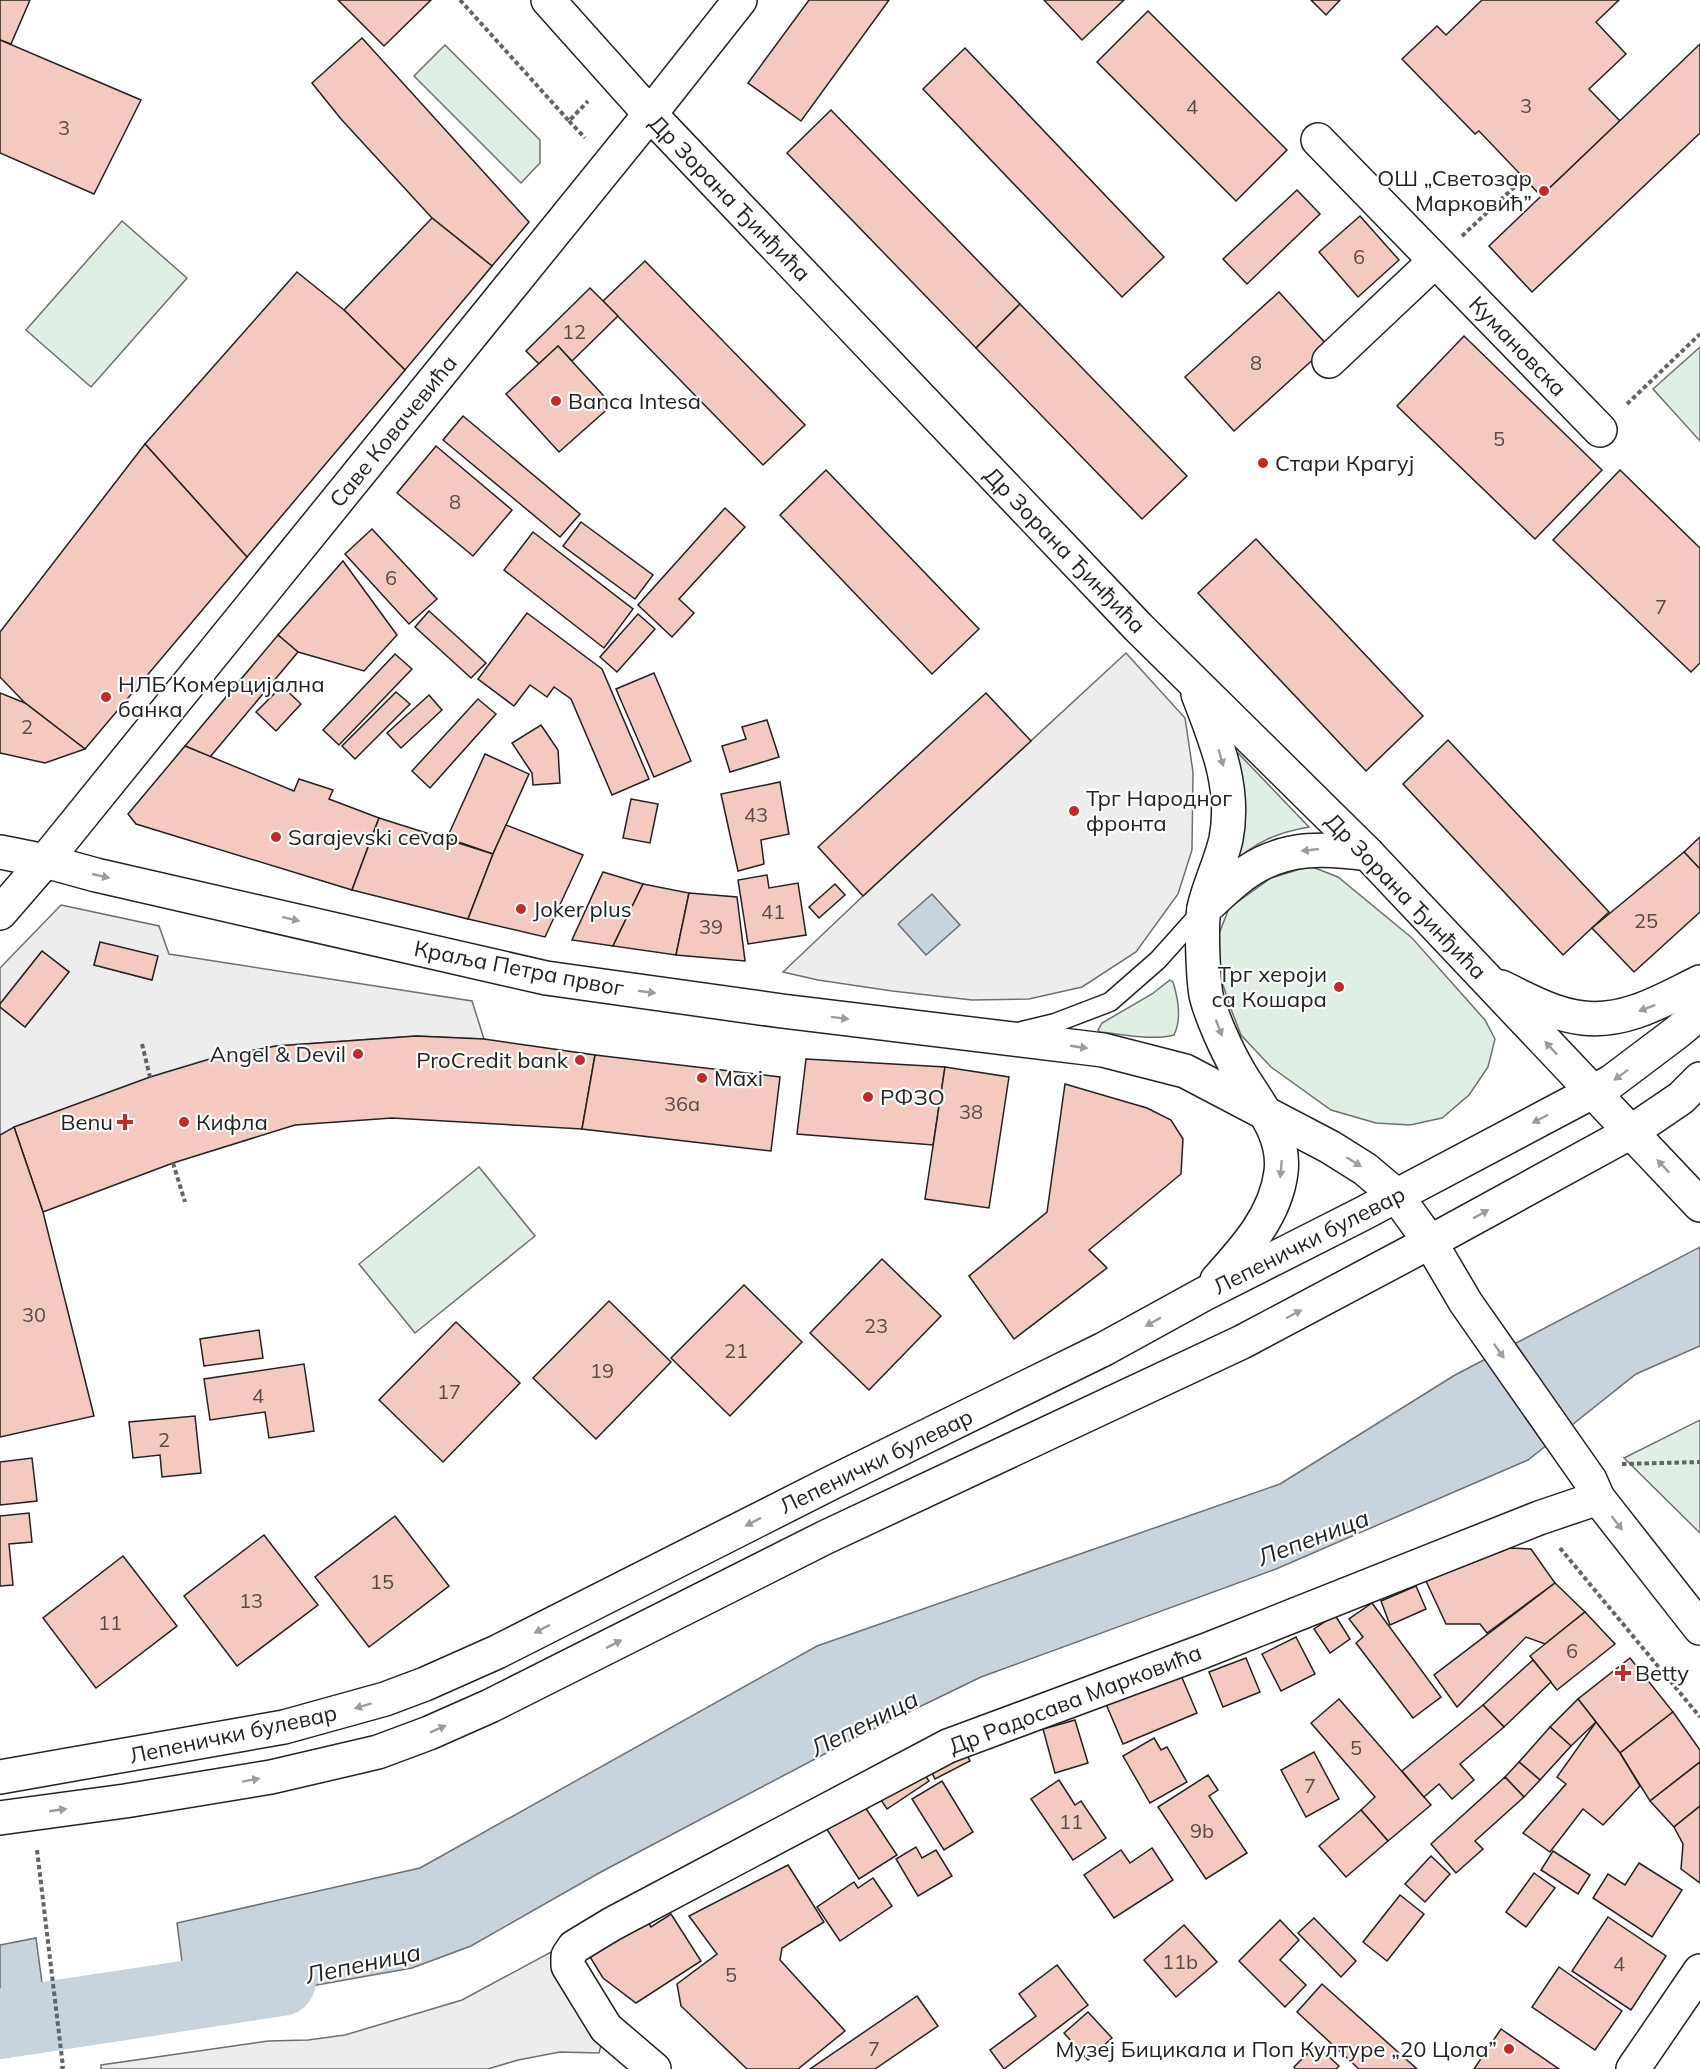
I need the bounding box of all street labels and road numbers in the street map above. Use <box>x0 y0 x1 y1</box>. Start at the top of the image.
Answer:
street label: Др Зорана Ђинђића <box>643 109 817 287</box>
street label: Кумановска <box>1463 290 1573 402</box>
street label: Саве Ковачевића <box>323 349 463 513</box>
street label: Др Зорана Ђинђића <box>978 461 1152 639</box>
street label: Др Зорана Ђинђића <box>1319 807 1493 985</box>
street label: Краља Петра првог <box>412 934 626 1002</box>
street label: Лепенички булевар <box>1208 1179 1410 1301</box>
street label: Лепенички булевар <box>775 1402 977 1520</box>
street label: Др Радосава Марковића <box>945 1638 1205 1760</box>
street label: Лепенички булевар <box>127 1698 339 1770</box>

